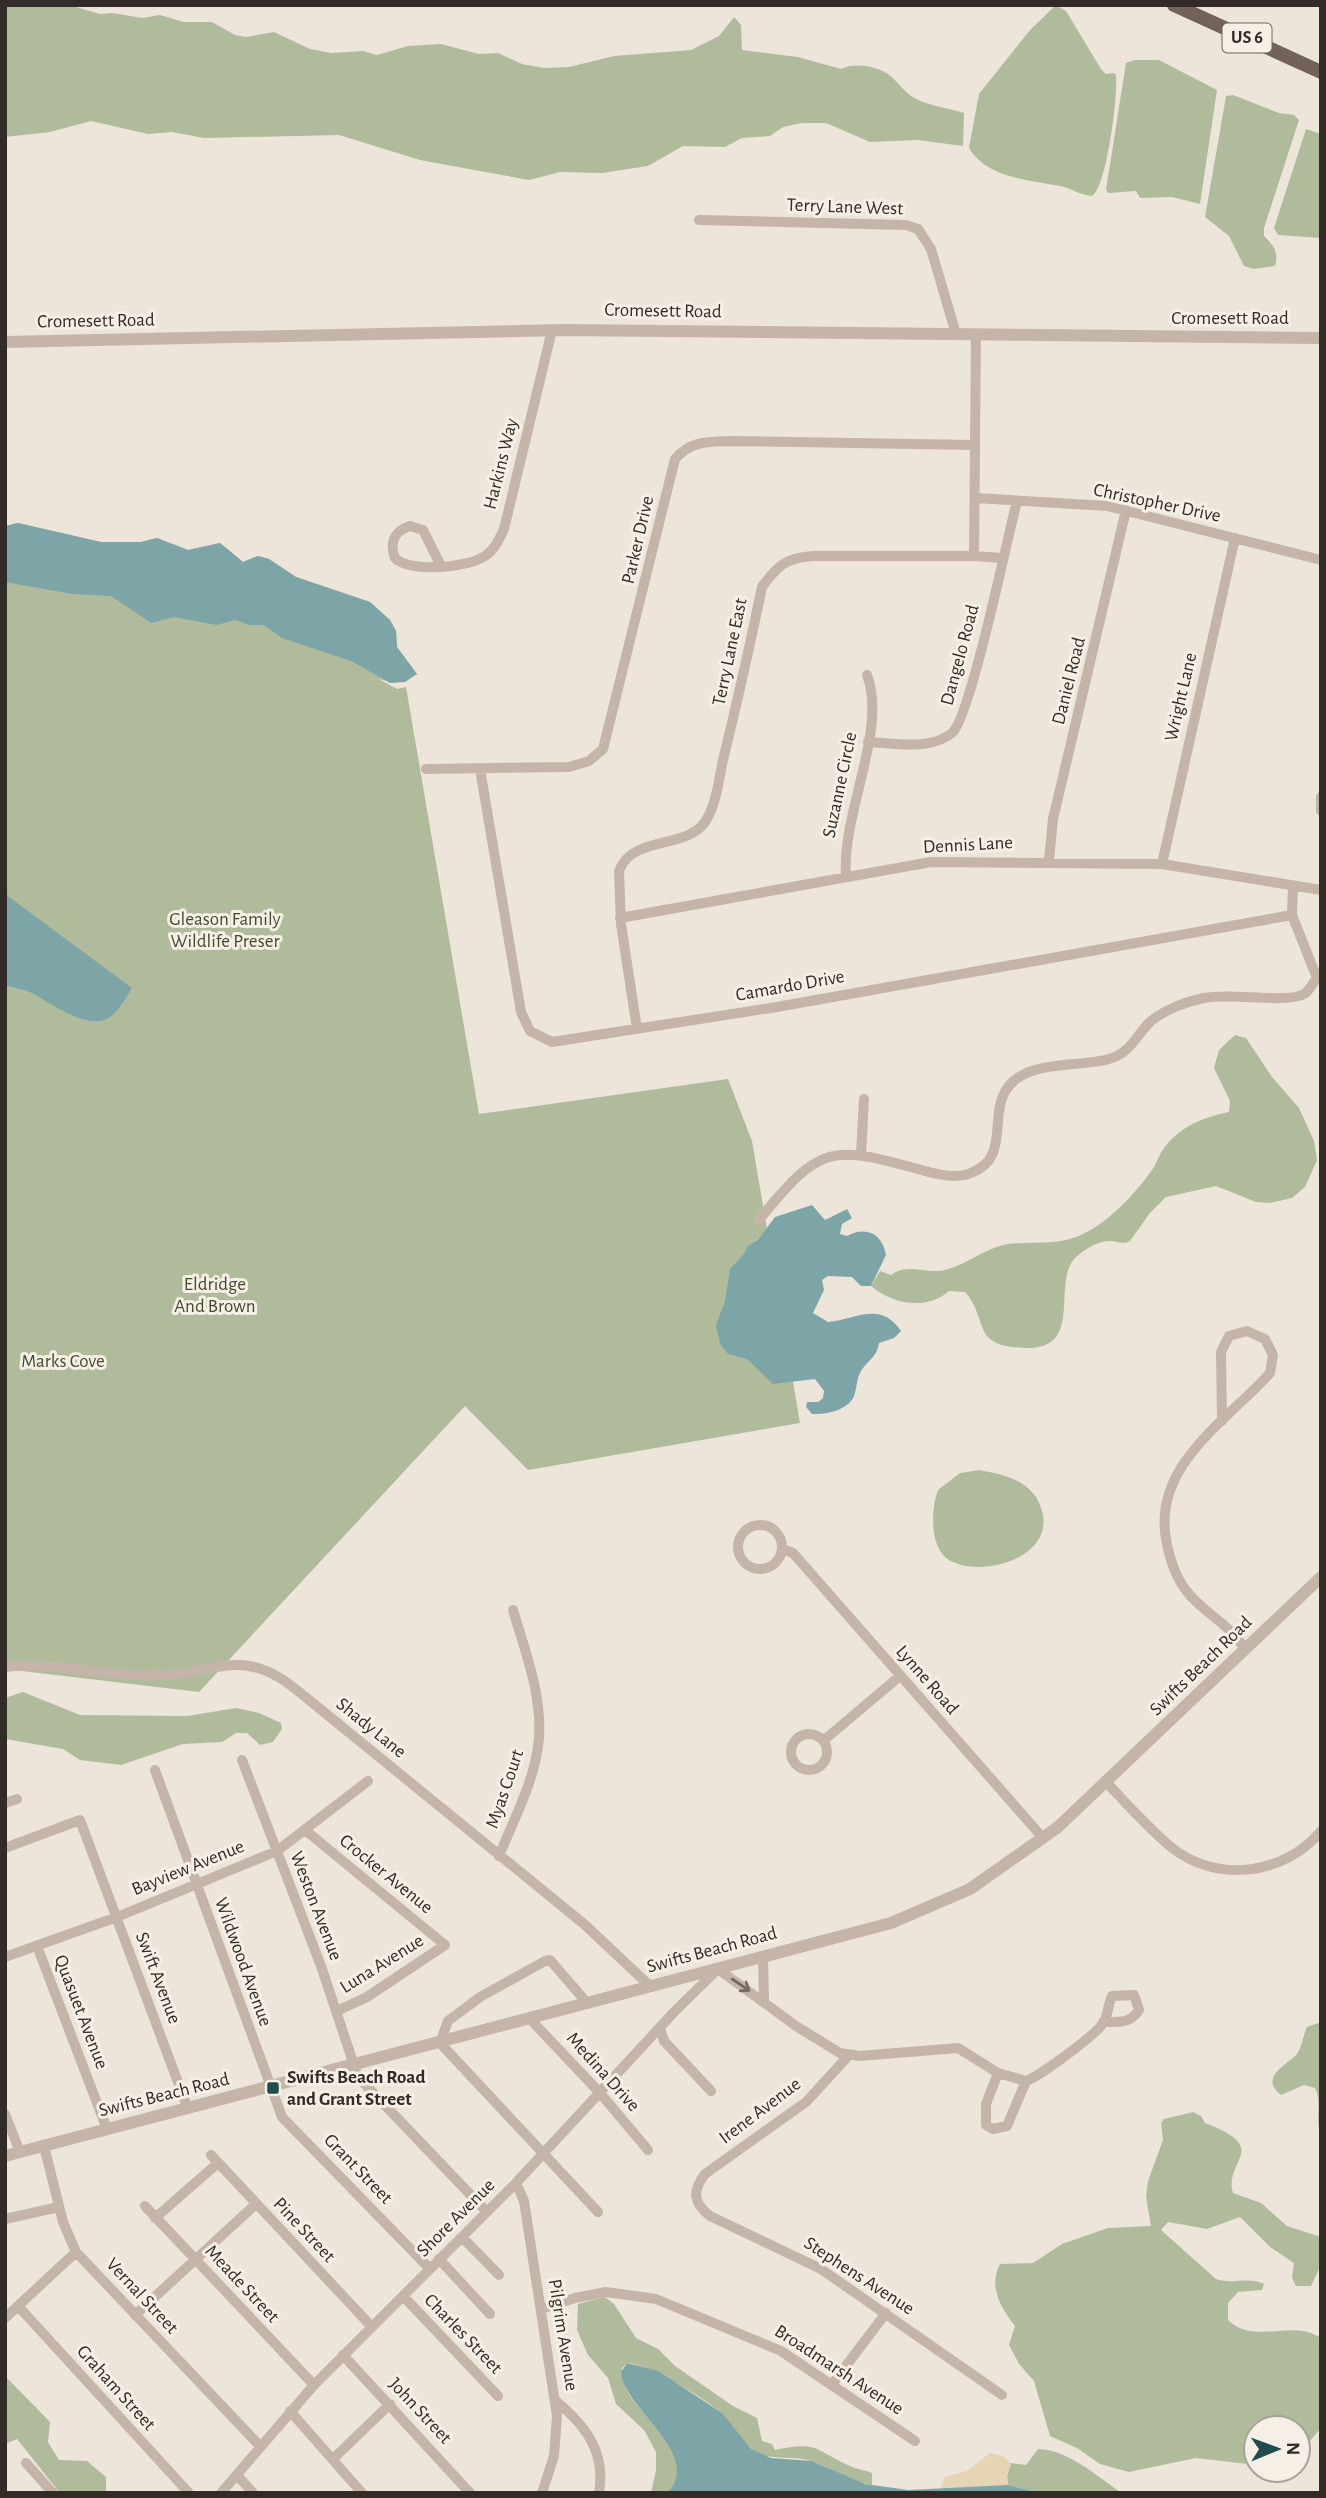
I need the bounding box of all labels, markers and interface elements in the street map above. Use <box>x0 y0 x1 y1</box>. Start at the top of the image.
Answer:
road number: US 6 <box>1222 24 1272 52</box>
street label: Terry Lane West <box>786 195 904 219</box>
street label: Cromesett Road <box>604 300 722 322</box>
street label: Cromesett Road <box>1171 309 1289 328</box>
street label: Cromesett Road <box>37 310 155 332</box>
street label: Harkins Way <box>481 416 521 512</box>
street label: Christopher Drive <box>1092 480 1222 526</box>
street label: Parker Drive <box>619 494 657 586</box>
street label: Terry Lane East <box>709 597 751 707</box>
street label: Dangelo Road <box>937 602 983 708</box>
street label: Daniel Road <box>1049 635 1089 727</box>
street label: Wright Lane <box>1162 651 1200 743</box>
street label: Suzanne Circle <box>820 730 860 840</box>
street label: Dennis Lane <box>922 833 1014 857</box>
park label: Gleason Family Wildlife Preser <box>169 910 281 951</box>
street label: Camardo Drive <box>734 967 846 1005</box>
park label: Eldridge And Brown <box>174 1275 256 1316</box>
park label: Marks Cove <box>21 1352 105 1371</box>
street label: Swifts Beach Road <box>1146 1613 1256 1719</box>
street label: Lynne Road <box>892 1642 962 1718</box>
street label: Shady Lane <box>333 1694 409 1762</box>
street label: Myas Court <box>483 1747 527 1831</box>
street label: Crocker Avenue <box>336 1831 436 1917</box>
street label: Bayview Avenue <box>129 1837 247 1899</box>
street label: Weston Avenue <box>286 1849 346 1963</box>
street label: Wildwood Avenue <box>211 1895 275 2029</box>
street label: Swifts Beach Road <box>645 1923 779 1976</box>
street label: Swift Avenue <box>132 1930 184 2026</box>
street label: Luna Avenue <box>337 1931 427 1997</box>
street label: Quasuet Avenue <box>51 1952 111 2072</box>
one-way arrow <box>731 1978 750 1992</box>
street label: Medina Drive <box>563 2029 643 2115</box>
place label: Swifts Beach Road and Grant Street <box>287 2068 425 2109</box>
street label: Swifts Beach Road <box>97 2070 231 2120</box>
street label: Irene Avenue <box>716 2074 804 2148</box>
marker: Swifts Beach Road and Grant Street <box>265 2080 281 2096</box>
street label: Grant Street <box>320 2130 396 2208</box>
street label: Shore Avenue <box>414 2176 498 2260</box>
street label: Pine Street <box>269 2194 339 2266</box>
street label: Stephens Avenue <box>800 2233 918 2319</box>
street label: Meade Street <box>201 2241 283 2327</box>
street label: Vernal Street <box>102 2254 182 2338</box>
street label: Pilgrim Avenue <box>545 2278 581 2392</box>
street label: Charles Street <box>420 2290 506 2378</box>
street label: Broadmarsh Avenue <box>771 2321 907 2419</box>
street label: Graham Street <box>73 2342 159 2434</box>
street label: John Street <box>385 2374 455 2448</box>
north arrow <box>1242 2414 1312 2484</box>
text: N <box>1283 2442 1302 2456</box>

